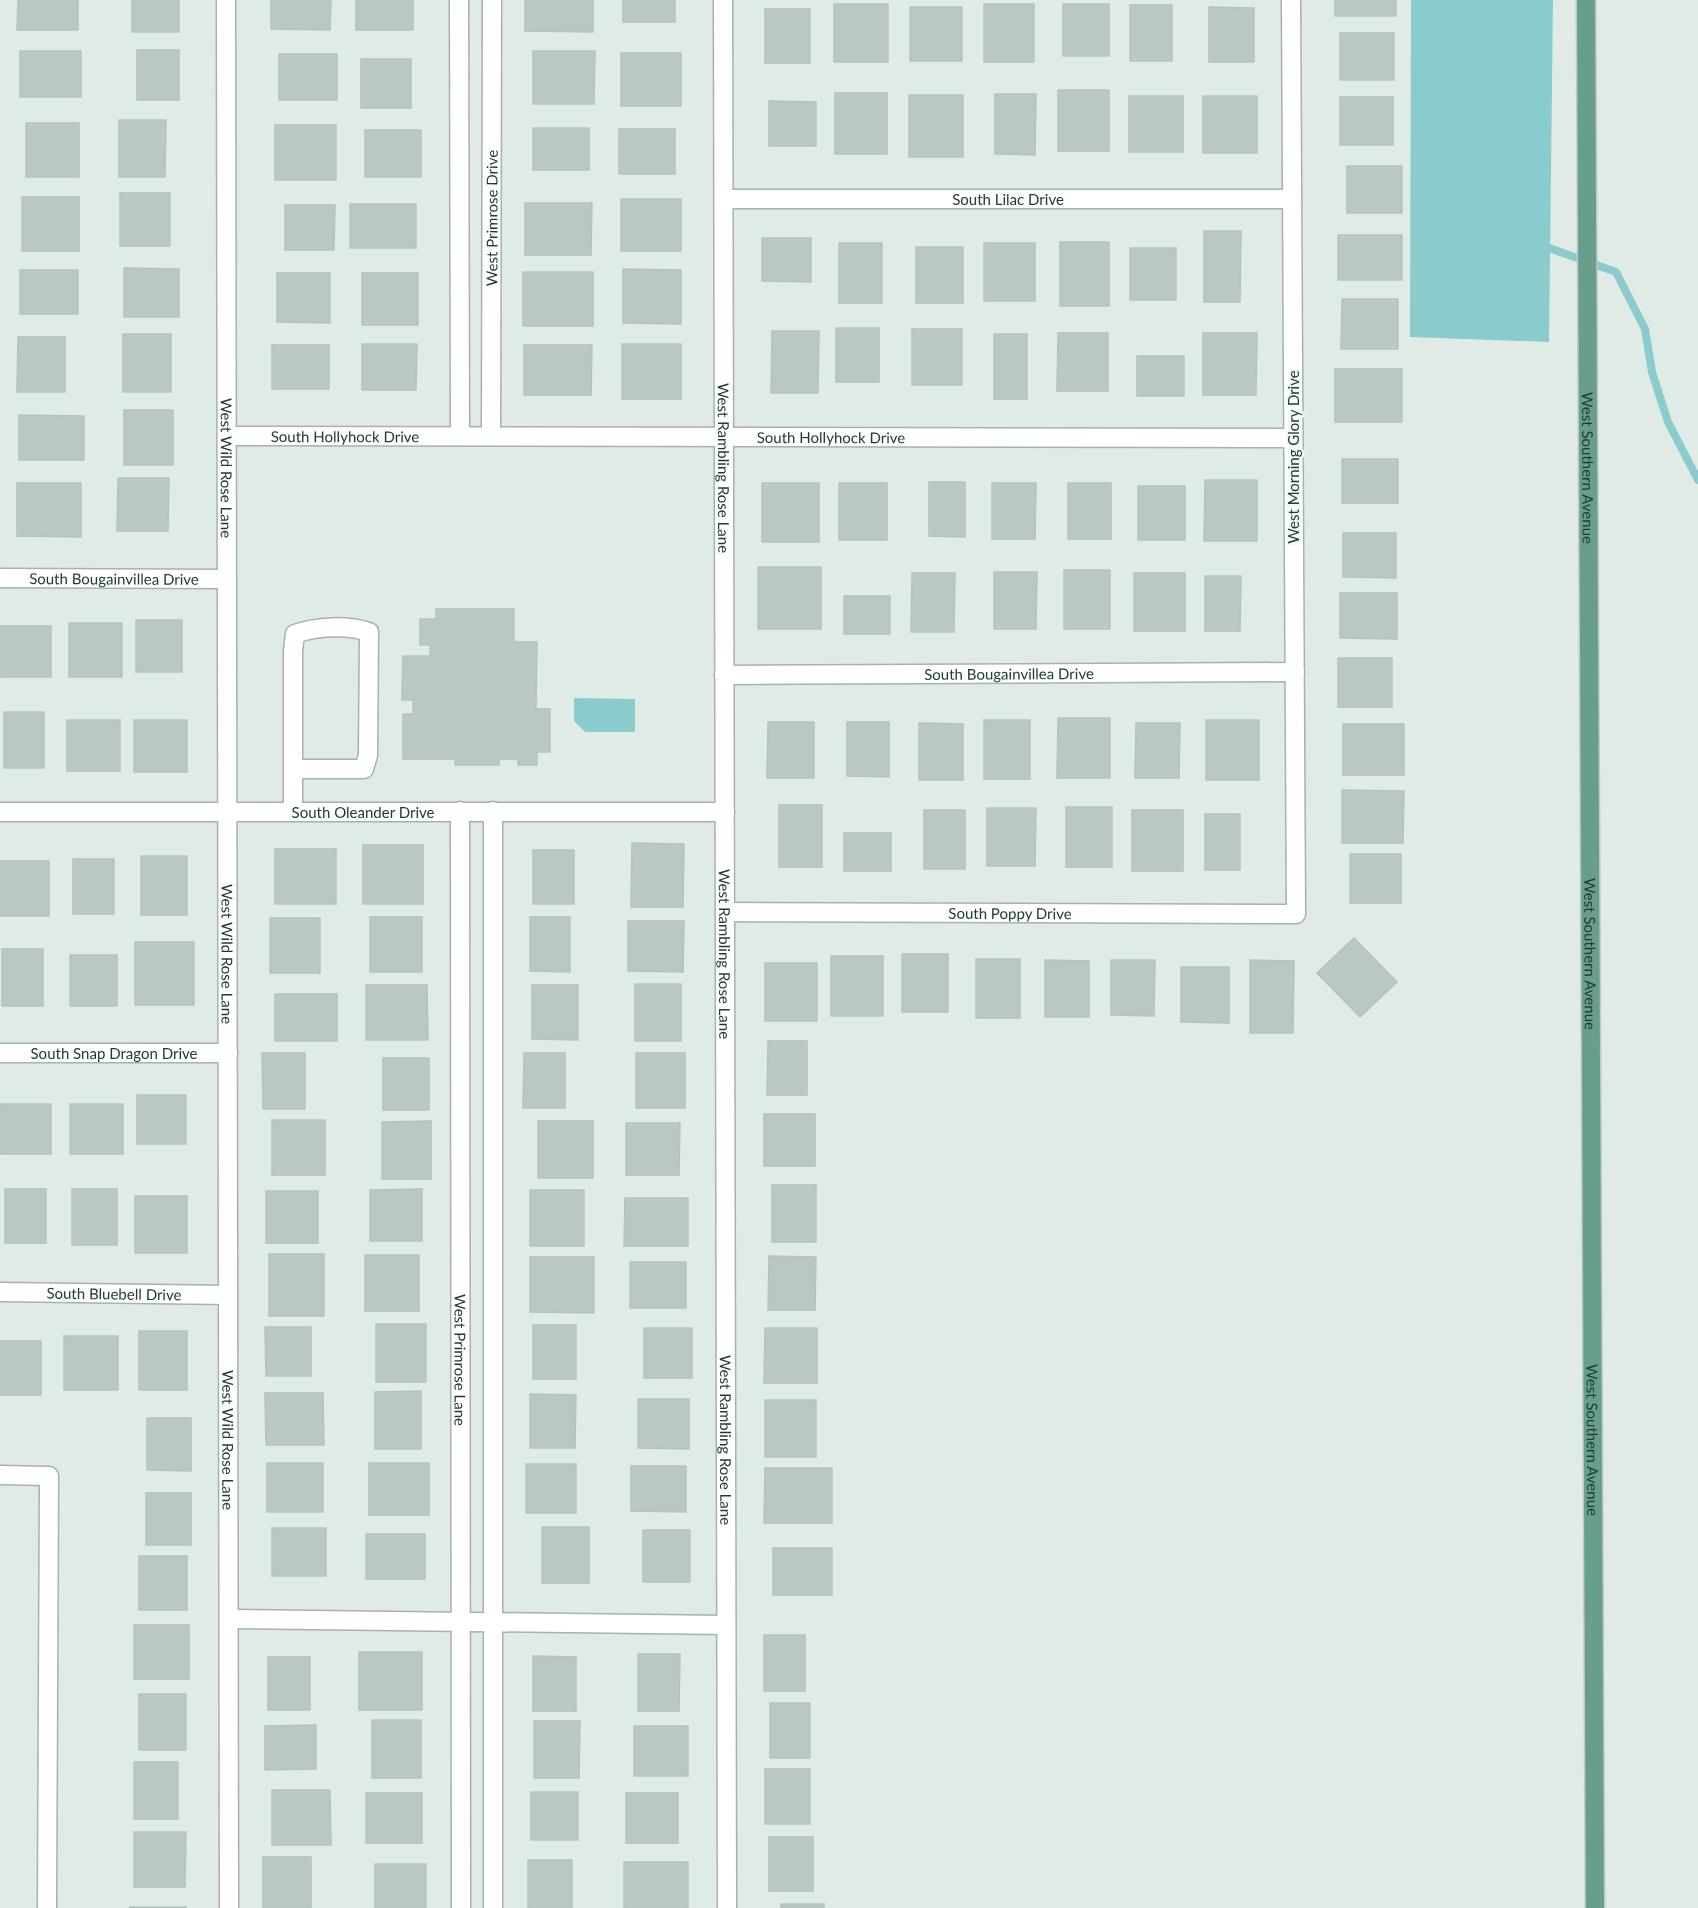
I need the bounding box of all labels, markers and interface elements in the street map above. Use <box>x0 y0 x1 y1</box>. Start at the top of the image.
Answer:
street label: West Primrose Drive <box>482 150 501 286</box>
street label: South Lilac Drive <box>952 190 1064 208</box>
street label: West Morning Glory Drive <box>1284 370 1302 544</box>
street label: West Rambling Rose Lane <box>715 383 733 553</box>
street label: West Southern Avenue <box>1579 392 1598 544</box>
street label: West Wild Rose Lane <box>218 398 236 538</box>
street label: South Hollyhock Drive <box>271 427 419 445</box>
street label: South Hollyhock Drive <box>757 428 905 446</box>
street label: South Bougainvillea Drive <box>29 569 199 588</box>
street label: South Bougainvillea Drive <box>924 664 1094 683</box>
street label: South Oleander Drive <box>292 803 435 821</box>
street label: West Rambling Rose Lane <box>716 869 734 1039</box>
street label: West Southern Avenue <box>1581 878 1600 1030</box>
street label: West Wild Rose Lane <box>218 884 237 1024</box>
street label: South Poppy Drive <box>948 904 1072 922</box>
street label: South Snap Dragon Drive <box>31 1044 198 1062</box>
street label: South Bluebell Drive <box>46 1284 182 1303</box>
street label: West Primrose Lane <box>451 1294 470 1426</box>
street label: West Rambling Rose Lane <box>717 1355 735 1525</box>
street label: West Southern Avenue <box>1583 1364 1602 1516</box>
street label: West Wild Rose Lane <box>219 1370 237 1510</box>

